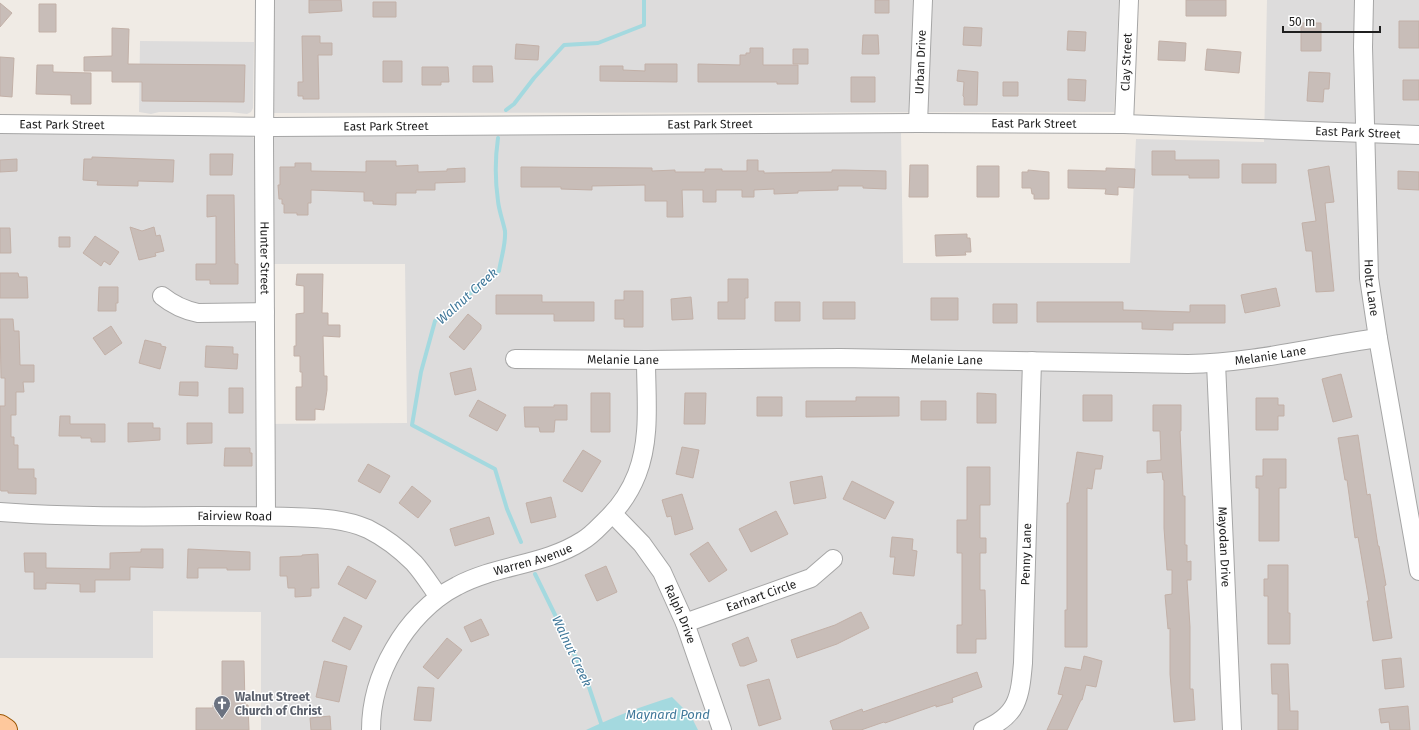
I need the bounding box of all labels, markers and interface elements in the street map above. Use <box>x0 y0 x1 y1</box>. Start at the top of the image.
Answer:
scale bar <box>1283 8 1380 34</box>
text: 50 m <box>1289 15 1315 29</box>
street label: Urban Drive <box>912 30 929 95</box>
street label: Clay Street <box>1118 32 1135 91</box>
street label: East Park Street <box>991 116 1077 131</box>
street label: East Park Street <box>19 117 105 132</box>
street label: East Park Street <box>667 117 753 132</box>
street label: East Park Street <box>343 119 429 134</box>
street label: East Park Street <box>1315 124 1401 141</box>
street label: Hunter Street <box>257 221 272 295</box>
street label: Holtz Lane <box>1362 259 1382 317</box>
water label: Walnut Creek <box>433 265 501 327</box>
street label: Melanie Lane <box>1234 343 1307 368</box>
street label: Melanie Lane <box>911 352 983 367</box>
street label: Melanie Lane <box>587 353 659 367</box>
street label: Mayodan Drive <box>1215 506 1233 587</box>
street label: Fairview Road <box>197 509 272 524</box>
street label: Penny Lane <box>1018 523 1034 586</box>
street label: Warren Avenue <box>492 541 575 578</box>
street label: Earhart Circle <box>724 577 798 615</box>
street label: Ralph Drive <box>662 582 699 645</box>
water label: Walnut Creek <box>549 613 595 689</box>
place label: Walnut Street Church of Christ <box>235 690 322 718</box>
church icon: Walnut Street Church of Christ <box>212 694 232 719</box>
water label: Maynard Pond <box>626 707 710 722</box>

